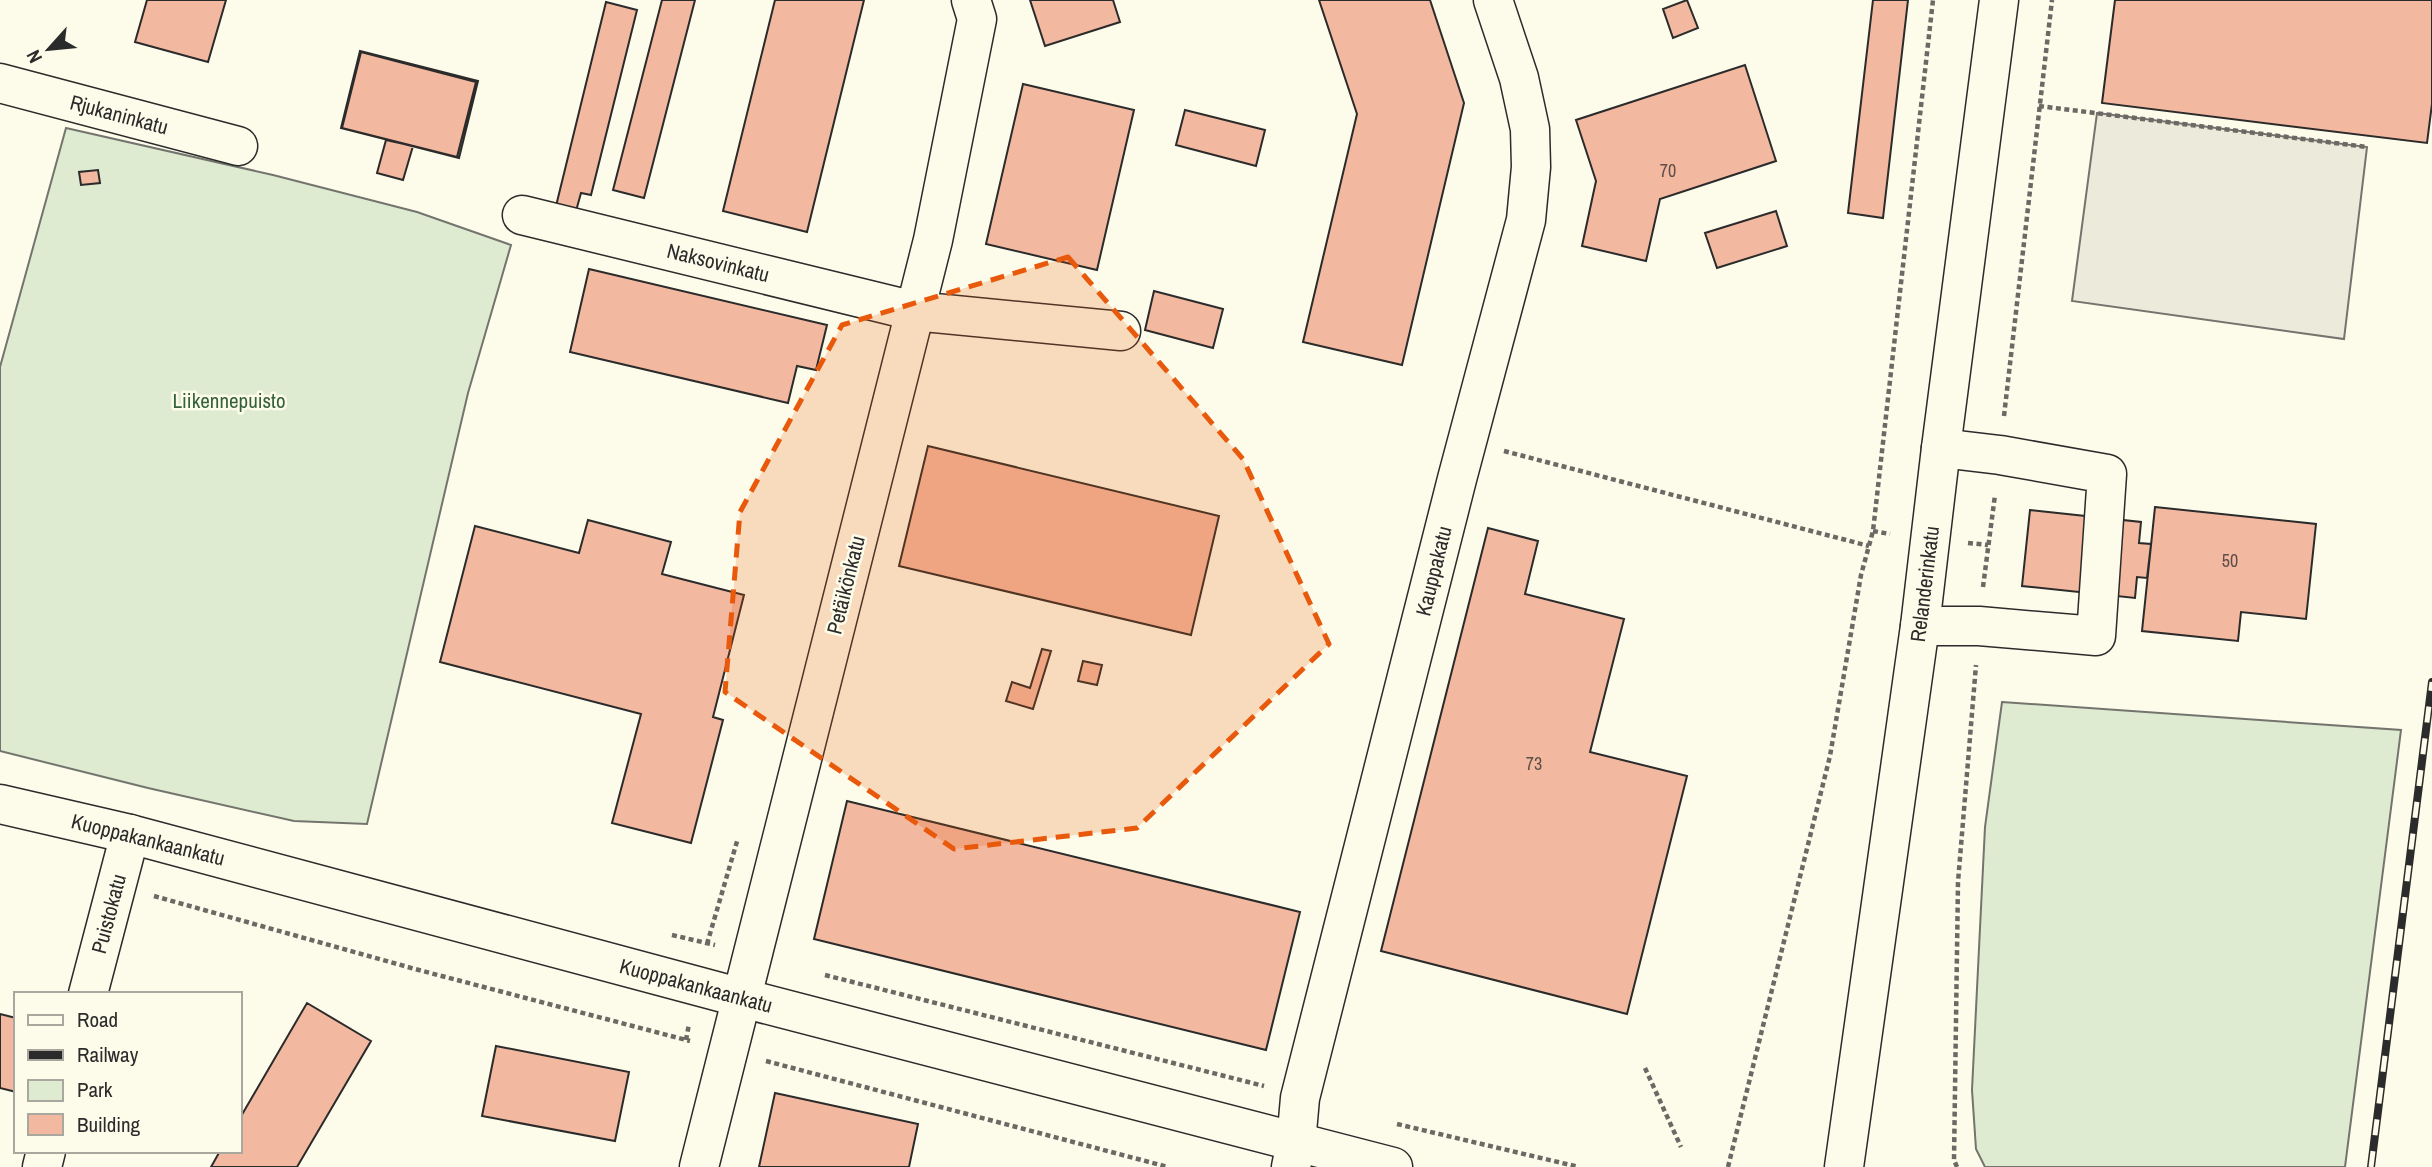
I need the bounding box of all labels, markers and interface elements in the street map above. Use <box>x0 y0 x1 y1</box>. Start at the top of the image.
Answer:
north arrow <box>14 14 84 84</box>
text: N <box>20 46 48 68</box>
street label: Rjukaninkatu <box>67 88 171 142</box>
house number: 70 <box>1660 158 1676 183</box>
street label: Naksovinkatu <box>664 236 772 289</box>
park label: Liikennepuisto <box>173 386 285 415</box>
street label: Kauppakatu <box>1408 523 1459 619</box>
street label: Relanderinkatu <box>1903 524 1946 644</box>
street label: Petäikönkatu <box>819 533 872 637</box>
house number: 50 <box>2222 548 2238 573</box>
house number: 73 <box>1526 751 1542 776</box>
street label: Kuoppakankaankatu <box>68 806 228 873</box>
street label: Puistokatu <box>84 871 133 957</box>
street label: Kuoppakankaankatu <box>617 951 776 1020</box>
legend <box>14 992 242 1153</box>
text: Road <box>77 1005 118 1034</box>
text: Railway <box>77 1040 139 1069</box>
text: Park <box>77 1075 113 1104</box>
text: Building <box>77 1110 141 1139</box>

